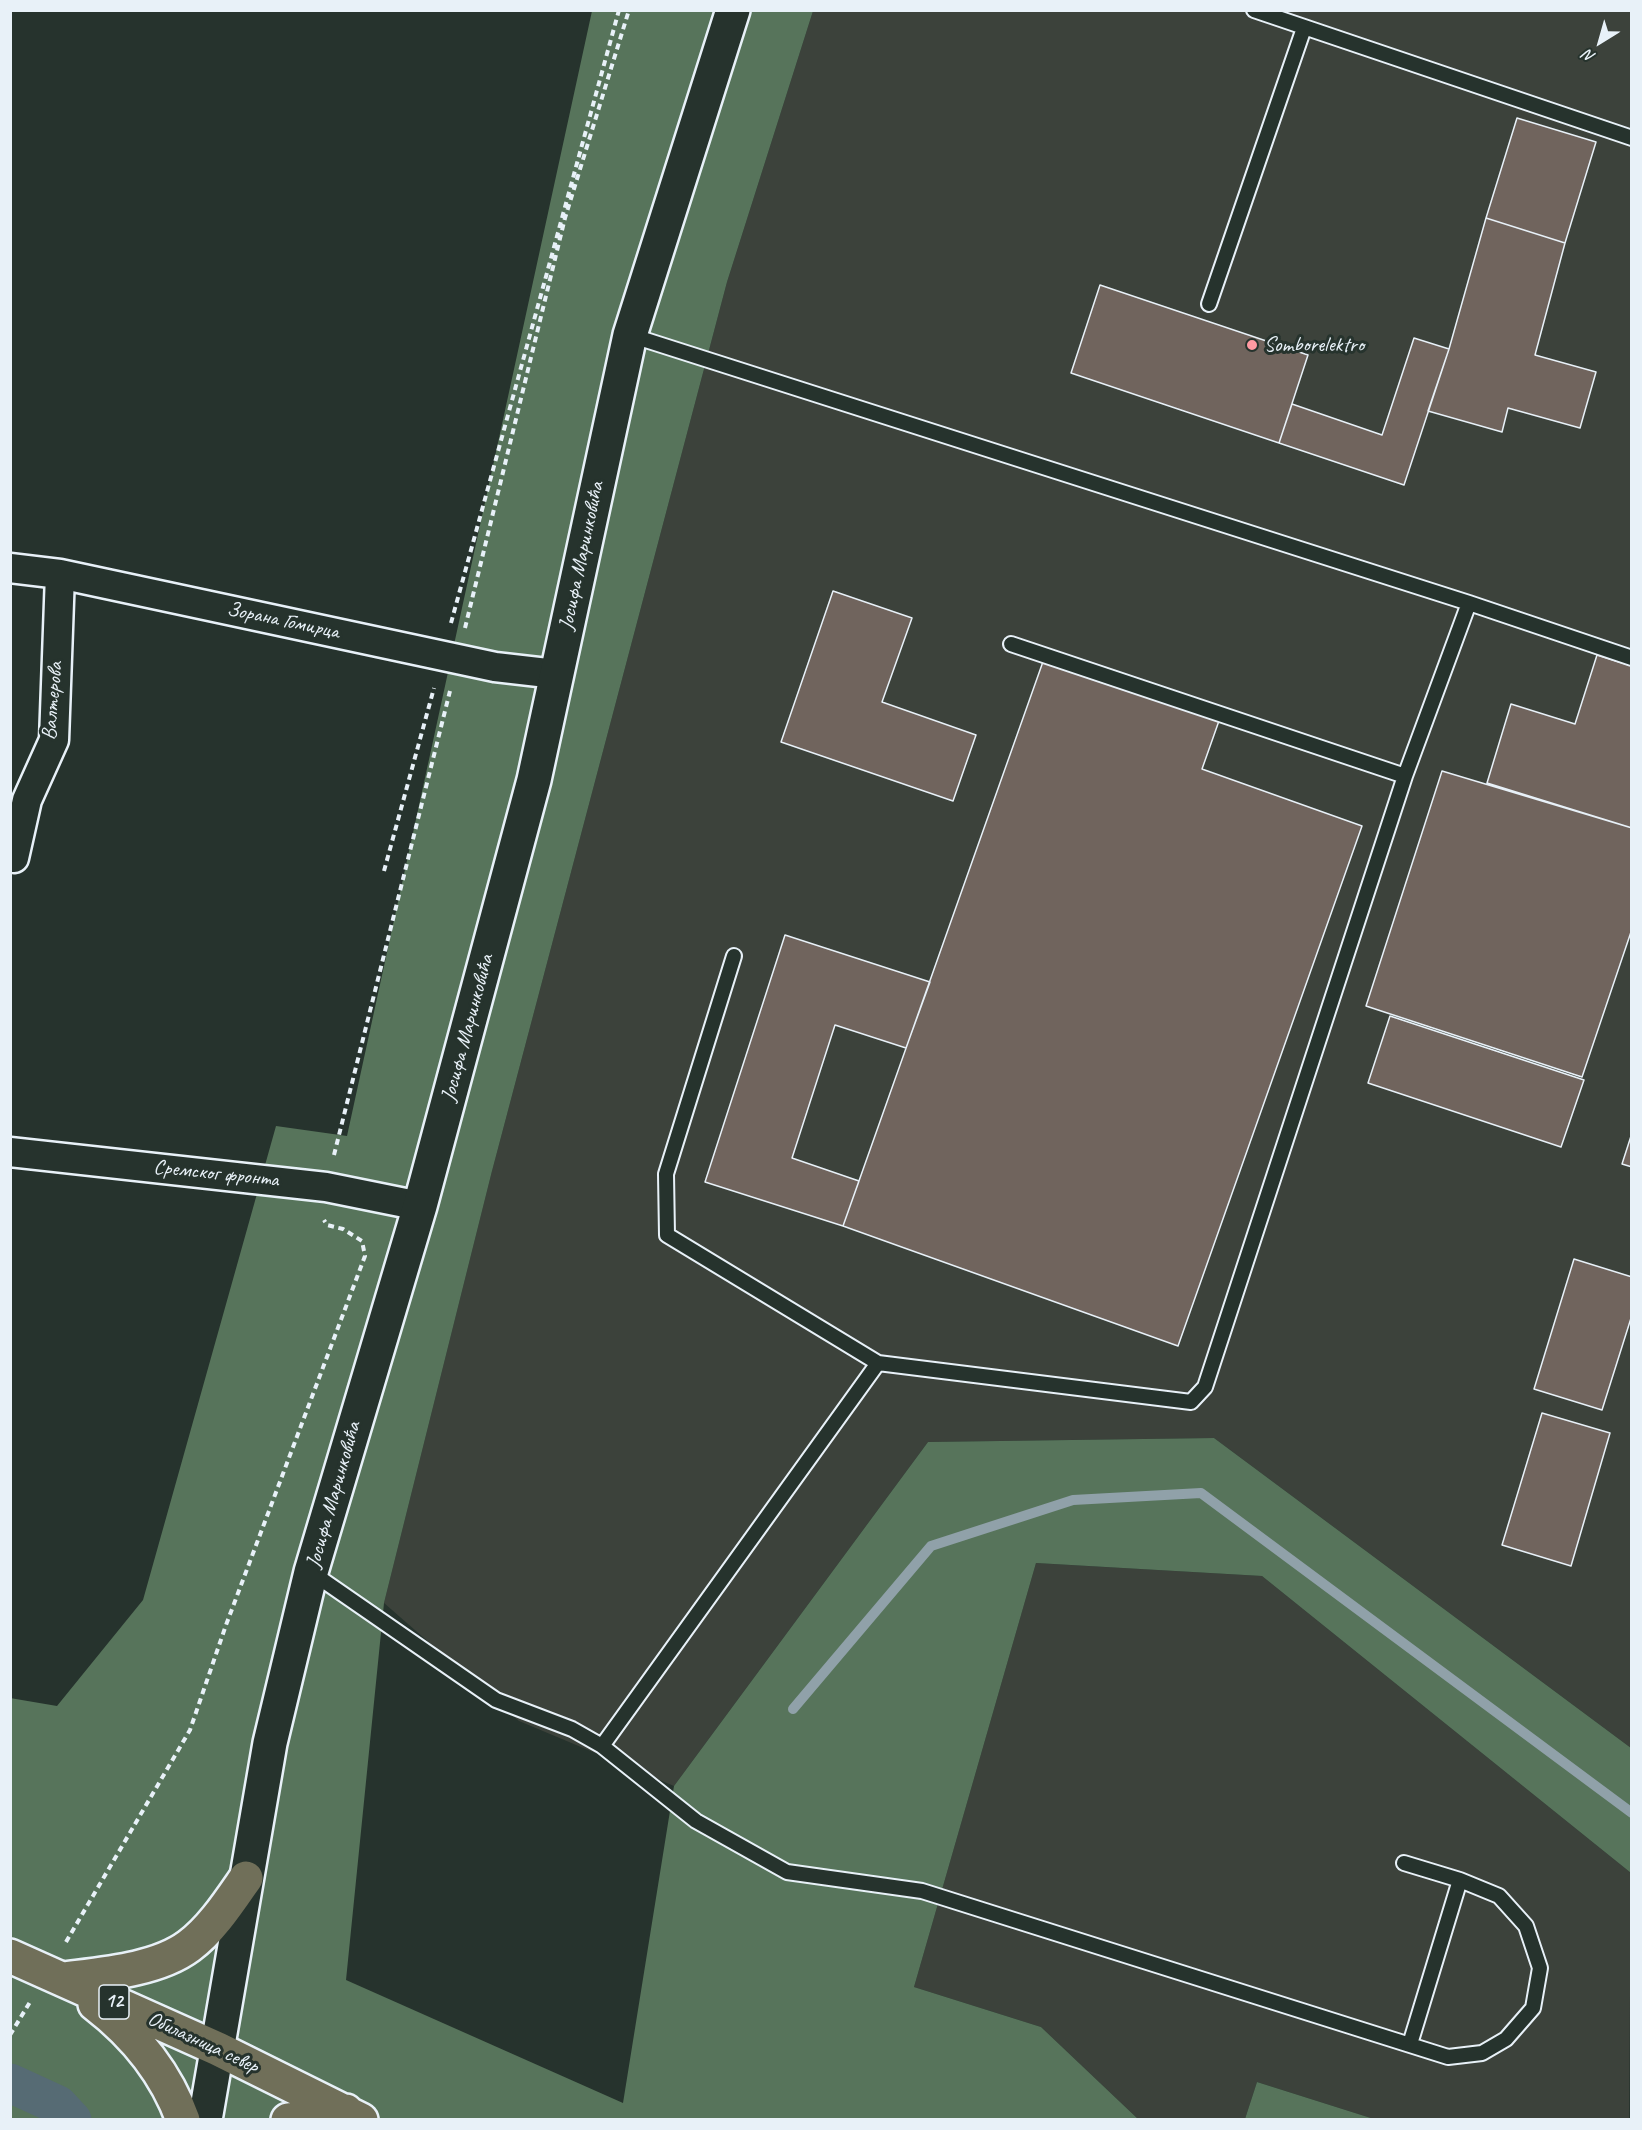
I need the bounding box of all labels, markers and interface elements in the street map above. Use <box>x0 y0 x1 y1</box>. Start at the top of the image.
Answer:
north arrow <box>1570 12 1630 72</box>
text: N <box>1579 45 1599 67</box>
place label: Somborelektro <box>1264 332 1364 358</box>
marker: Somborelektro <box>1245 338 1259 352</box>
street label: Јосифа Маринковића <box>554 480 610 632</box>
street label: Зорана Гомирца <box>225 597 341 645</box>
street label: Валтерова <box>37 661 69 741</box>
street label: Јосифа Маринковића <box>436 952 500 1104</box>
street label: Сремског фронта <box>152 1155 280 1193</box>
street label: Јосифа Маринковића <box>301 1419 367 1571</box>
road number: 12 <box>99 1985 129 2019</box>
street label: Обилазница север <box>144 2006 262 2080</box>

